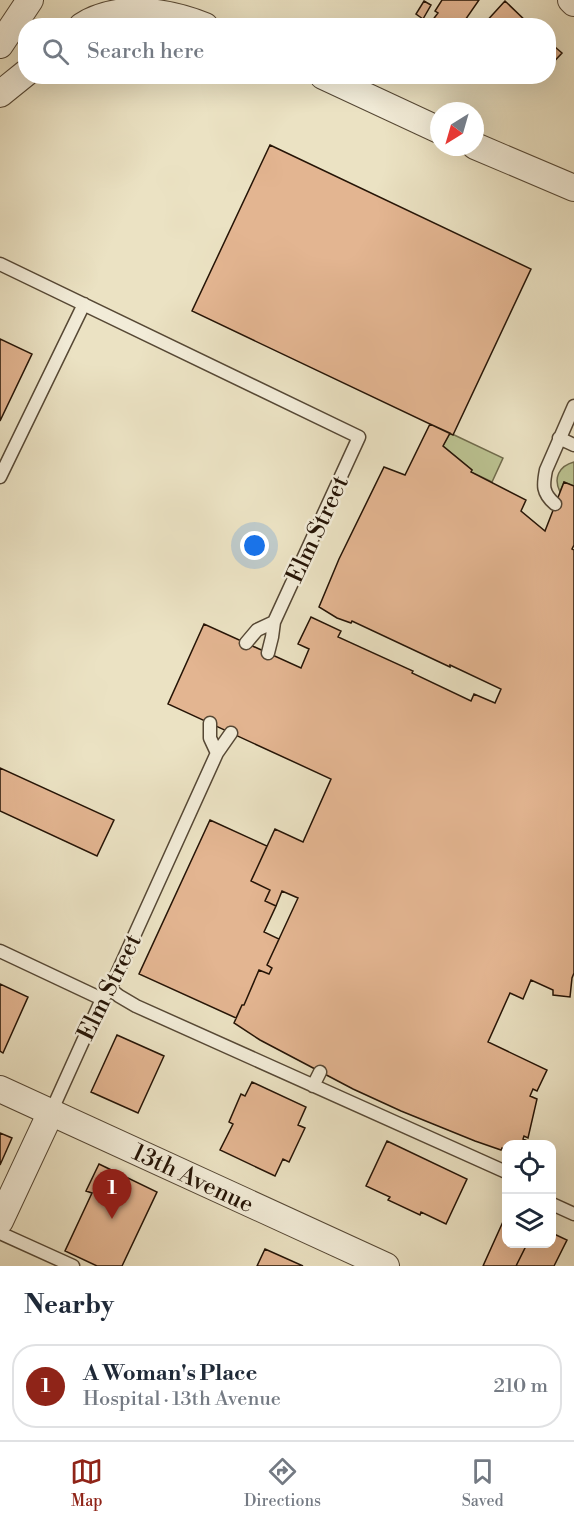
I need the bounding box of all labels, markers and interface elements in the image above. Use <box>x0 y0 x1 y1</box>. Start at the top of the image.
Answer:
search box <box>18 18 556 84</box>
icon: search <box>39 35 72 68</box>
text: Search here <box>87 38 204 65</box>
north arrow <box>430 102 484 156</box>
street label: Elm Street <box>280 471 356 588</box>
your location <box>240 531 269 560</box>
street label: Elm Street <box>71 929 149 1046</box>
street label: 13th Avenue <box>127 1138 258 1220</box>
map controls <box>502 1140 556 1248</box>
button: locate <box>502 1140 556 1194</box>
pin: 1 <box>92 1170 132 1219</box>
button: layers <box>502 1194 556 1248</box>
text: Nearby <box>24 1289 114 1321</box>
text: A Woman's Place <box>83 1360 257 1387</box>
text: 1 <box>41 1374 50 1399</box>
text: 210 m <box>493 1374 548 1399</box>
text: Hospital · 13th Avenue <box>83 1387 281 1412</box>
tab: Map <box>70 1455 103 1511</box>
tab: Directions <box>244 1455 321 1511</box>
tab: Saved <box>462 1455 504 1511</box>

